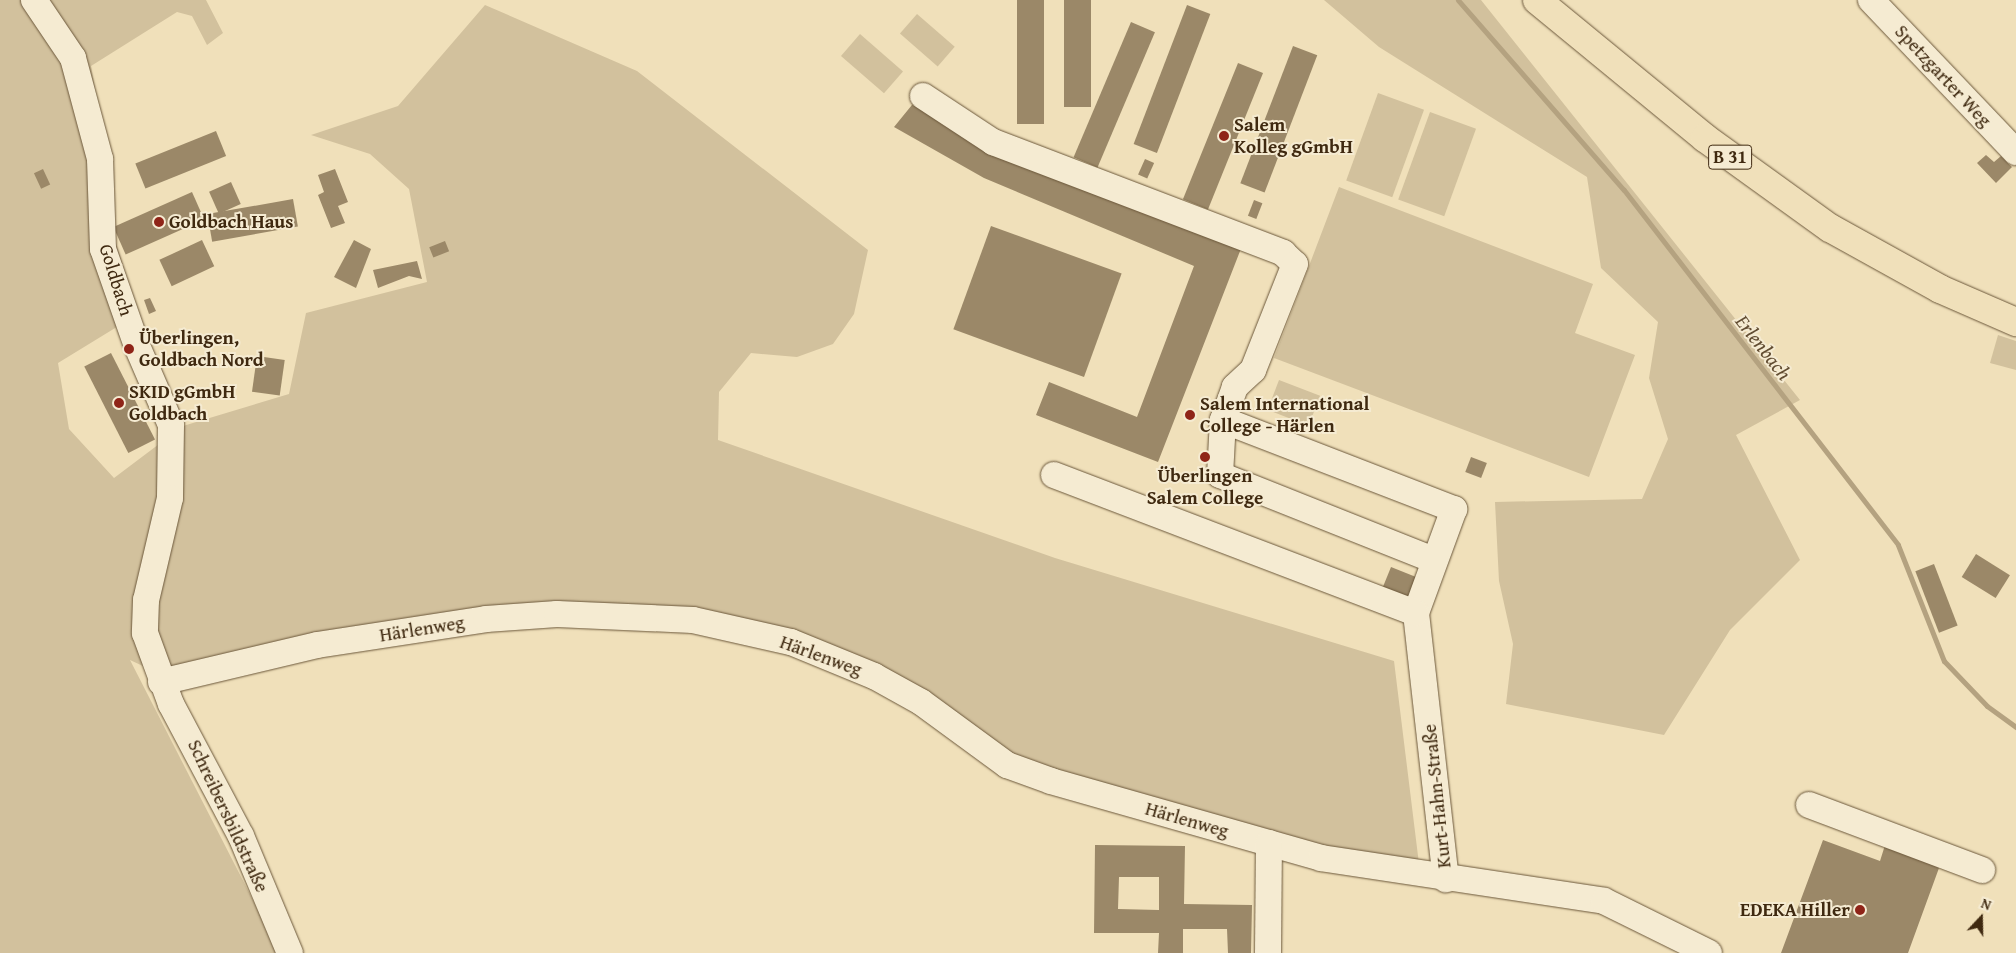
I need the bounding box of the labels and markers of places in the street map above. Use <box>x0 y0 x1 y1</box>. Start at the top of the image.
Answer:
place label: Salem Kolleg gGmbH <box>1234 114 1353 158</box>
marker: Salem Kolleg gGmbH <box>1218 130 1230 142</box>
place label: Goldbach Haus <box>169 211 293 233</box>
marker: Goldbach Haus <box>153 216 165 228</box>
place label: Überlingen, Goldbach Nord <box>139 327 264 371</box>
marker: Überlingen, Goldbach Nord <box>123 343 135 355</box>
place label: SKID gGmbH Goldbach <box>129 381 235 425</box>
place label: Salem International College - Härlen <box>1200 393 1369 437</box>
marker: SKID gGmbH Goldbach <box>113 397 125 409</box>
marker: Salem International College - Härlen <box>1184 409 1196 421</box>
marker: Überlingen Salem College <box>1199 451 1211 463</box>
place label: Überlingen Salem College <box>1147 465 1263 509</box>
place label: EDEKA Hiller <box>1740 899 1850 921</box>
marker: EDEKA Hiller <box>1854 904 1866 916</box>

